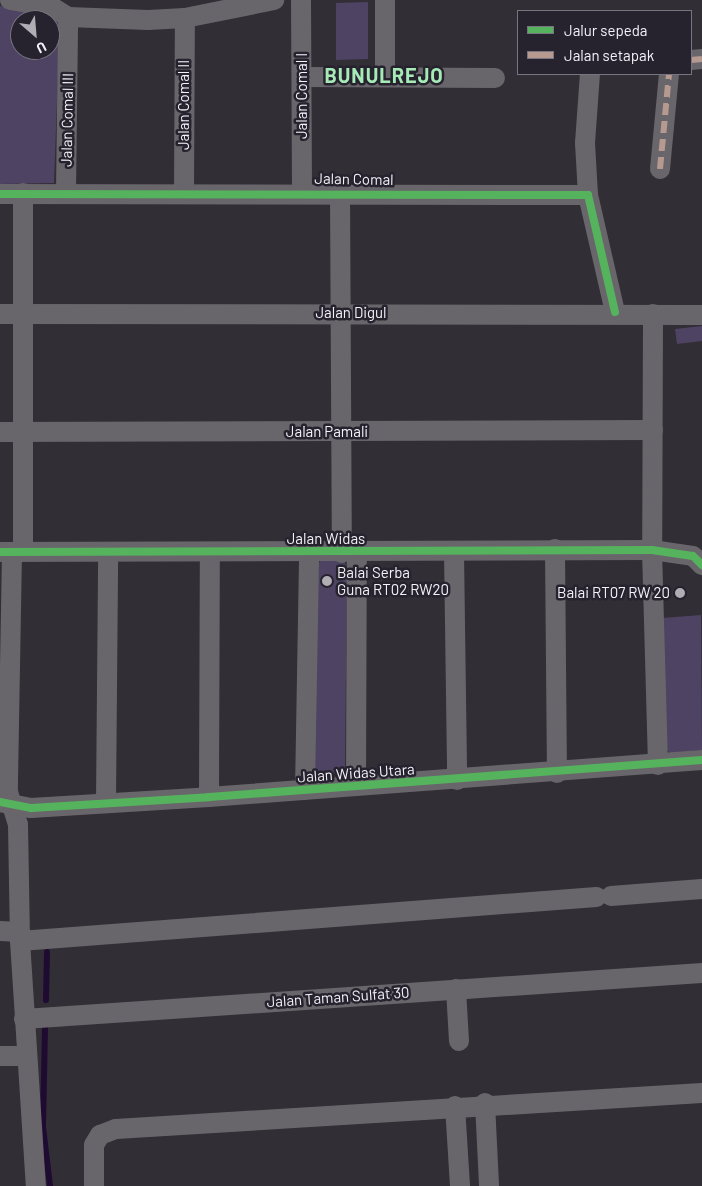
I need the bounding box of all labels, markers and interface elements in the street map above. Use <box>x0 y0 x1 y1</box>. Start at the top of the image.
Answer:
north arrow <box>10 10 60 60</box>
legend <box>517 10 692 75</box>
text: Jalur sepeda <box>564 21 648 39</box>
text: U <box>34 38 49 57</box>
text: Jalan setapak <box>564 46 654 64</box>
street label: Jalan Comal I <box>293 53 311 139</box>
street label: Jalan Comal II <box>175 60 193 150</box>
district label: BUNULREJO <box>323 63 445 87</box>
street label: Jalan Comal III <box>57 73 77 167</box>
street label: Jalan Comal <box>314 169 394 189</box>
street label: Jalan Digul <box>315 304 387 322</box>
street label: Jalan Pamali <box>286 423 368 441</box>
street label: Jalan Widas <box>287 530 365 548</box>
place label: Balai Serba Guna RT02 RW20 <box>337 563 449 598</box>
marker: Balai Serba Guna RT02 RW20 <box>321 575 333 587</box>
place label: Balai RT07 RW 20 <box>557 584 670 602</box>
marker: Balai RT07 RW 20 <box>674 587 686 599</box>
street label: Jalan Widas Utara <box>297 760 415 786</box>
street label: Jalan Taman Sulfat 30 <box>266 983 410 1011</box>

